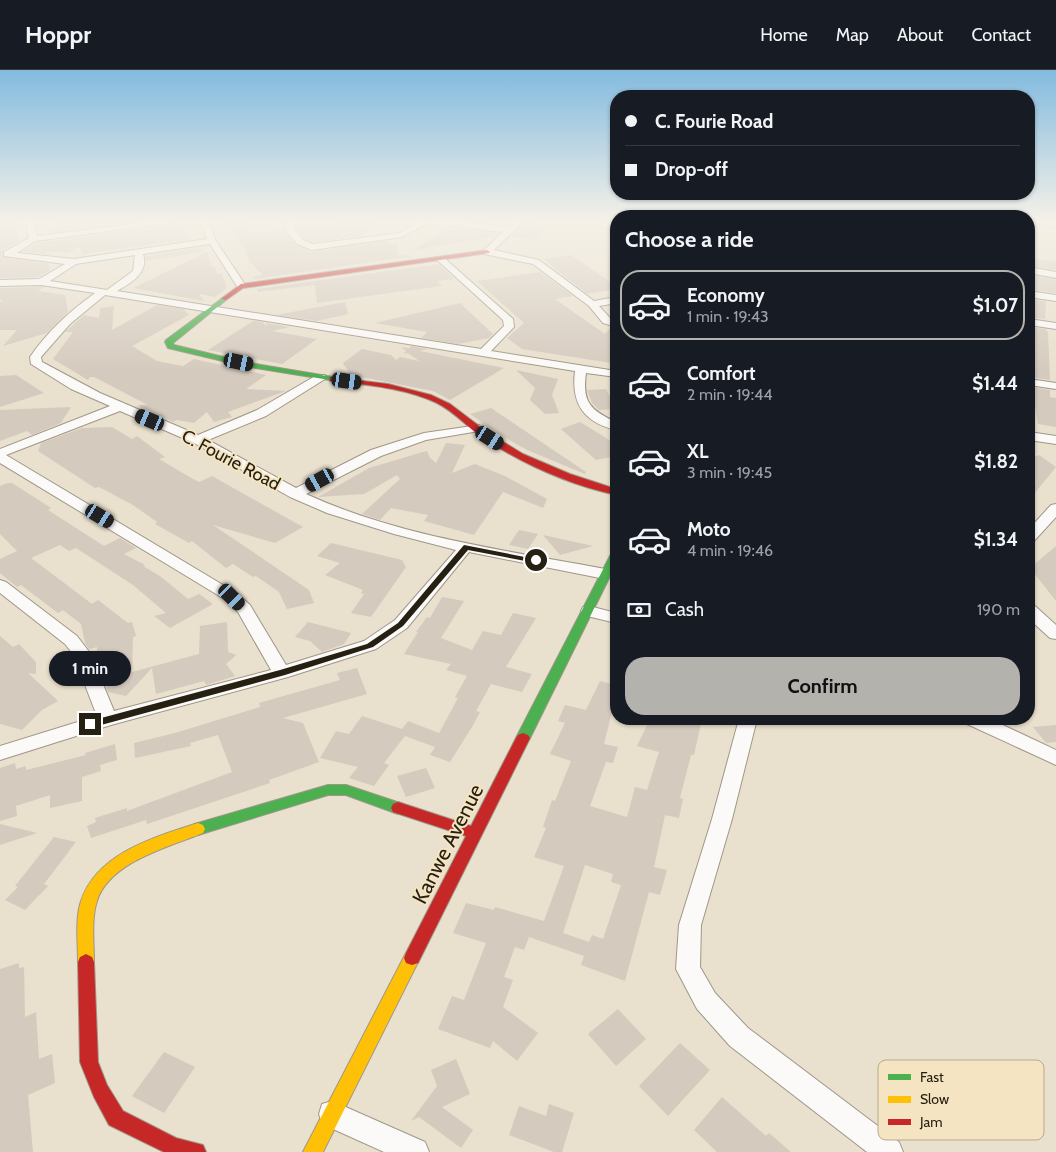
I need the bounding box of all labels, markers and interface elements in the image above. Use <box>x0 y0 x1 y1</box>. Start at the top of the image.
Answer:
text: Hoppr <box>25 20 91 49</box>
text: Home <box>760 24 808 46</box>
text: Map <box>836 24 869 46</box>
text: About <box>897 24 943 46</box>
text: Contact <box>971 24 1031 46</box>
text: C. Fourie Road <box>655 110 773 133</box>
text: Drop-off <box>655 158 728 181</box>
text: Choose a ride <box>625 226 754 253</box>
icon: car <box>627 283 672 328</box>
text: Economy <box>687 284 765 307</box>
text: $1.07 <box>973 294 1018 317</box>
text: 1 min · 19:43 <box>687 307 769 326</box>
car <box>222 352 255 372</box>
icon: car <box>627 361 672 406</box>
text: Comfort <box>687 362 756 385</box>
car <box>331 371 362 391</box>
text: $1.44 <box>972 372 1018 395</box>
text: 2 min · 19:44 <box>687 385 773 404</box>
car <box>133 407 166 433</box>
car <box>473 424 506 452</box>
street label: C. Fourie Road <box>178 425 284 495</box>
icon: car <box>627 439 672 484</box>
text: XL <box>687 440 708 463</box>
text: $1.82 <box>974 450 1018 473</box>
text: 3 min · 19:45 <box>687 463 772 482</box>
car <box>303 466 336 494</box>
car <box>83 502 116 530</box>
icon: car <box>627 517 672 562</box>
text: Moto <box>687 518 731 541</box>
text: $1.34 <box>974 528 1018 551</box>
text: 4 min · 19:46 <box>687 541 773 560</box>
route start <box>525 549 547 571</box>
car <box>216 581 247 613</box>
icon: cash <box>625 596 653 624</box>
text: Cash <box>665 598 704 621</box>
text: 190 m <box>977 600 1020 619</box>
callout: 1 min <box>49 652 131 686</box>
button: Confirm <box>625 657 1020 715</box>
text: 1 min <box>72 659 108 678</box>
route end <box>79 713 101 735</box>
street label: Kanwe Avenue <box>407 780 488 908</box>
legend <box>878 1060 1044 1140</box>
text: Fast <box>920 1068 944 1086</box>
text: Slow <box>920 1090 949 1108</box>
text: Jam <box>919 1113 942 1131</box>

